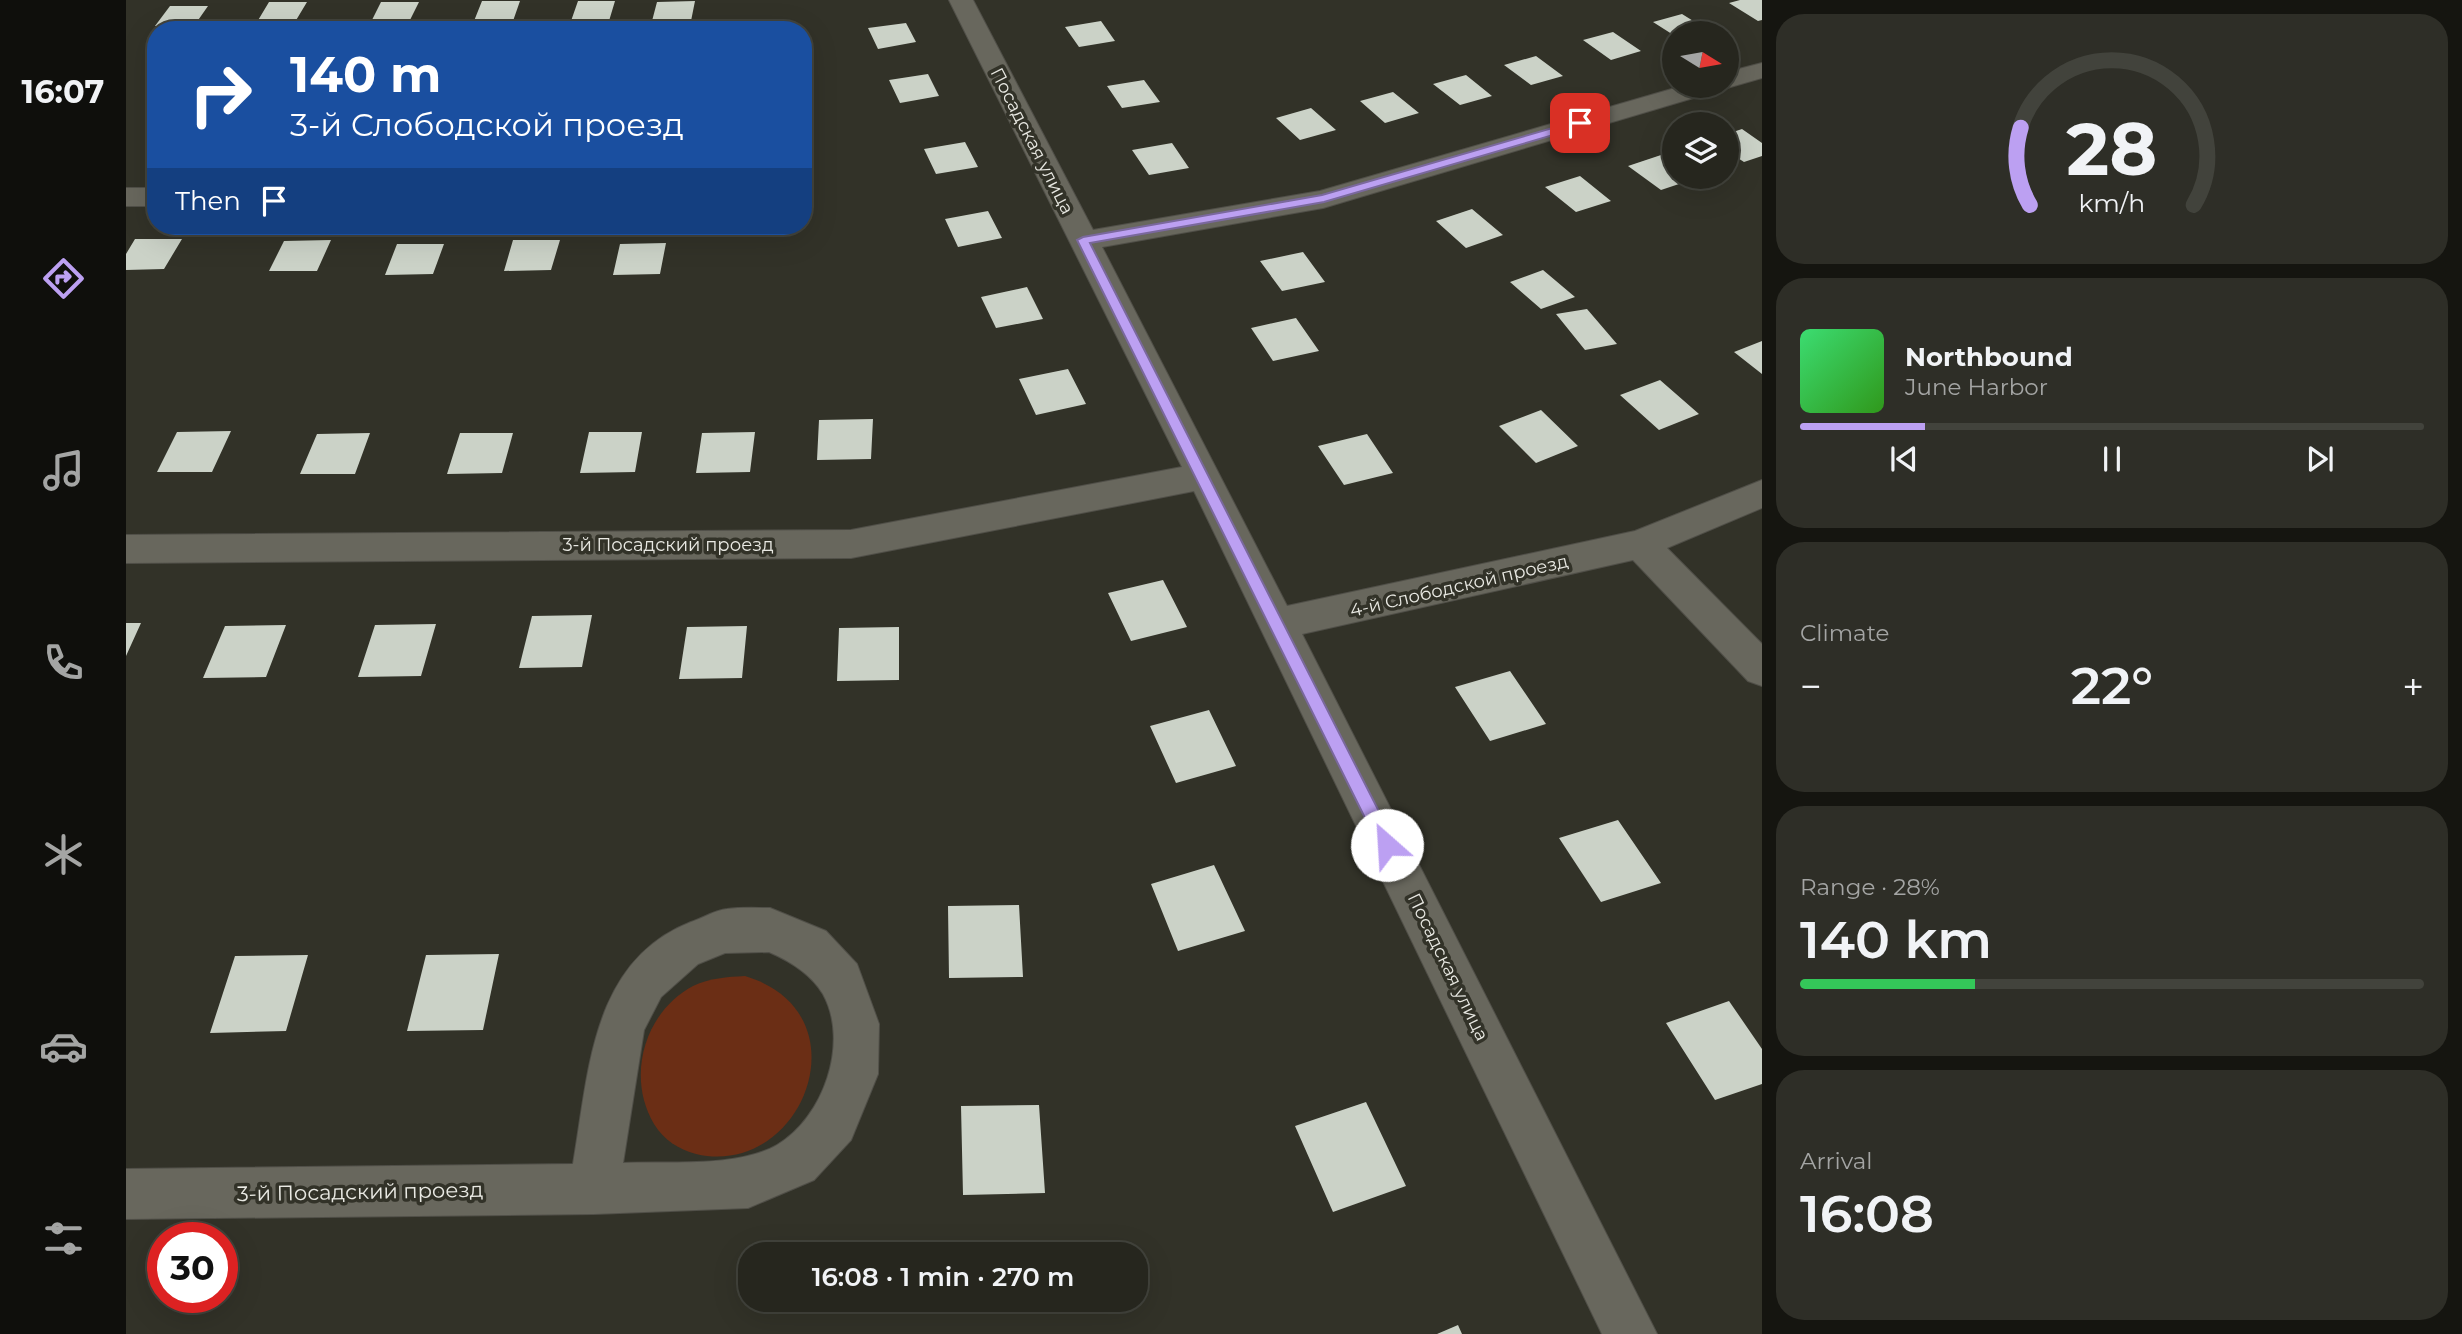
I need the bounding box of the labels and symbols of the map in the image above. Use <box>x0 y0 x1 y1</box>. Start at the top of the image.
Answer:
north arrow <box>1662 21 1740 98</box>
street label: Посадская улица <box>986 64 1078 218</box>
pin <box>1550 93 1610 153</box>
street label: 3-й Посадский проезд <box>562 534 774 556</box>
street label: 4-й Слободской проезд <box>1348 550 1571 622</box>
position arrow <box>1350 808 1424 882</box>
street label: Посадская улица <box>1403 890 1493 1044</box>
street label: 3-й Посадский проезд <box>237 1177 483 1206</box>
speed limit sign: 30 <box>147 1222 238 1313</box>

